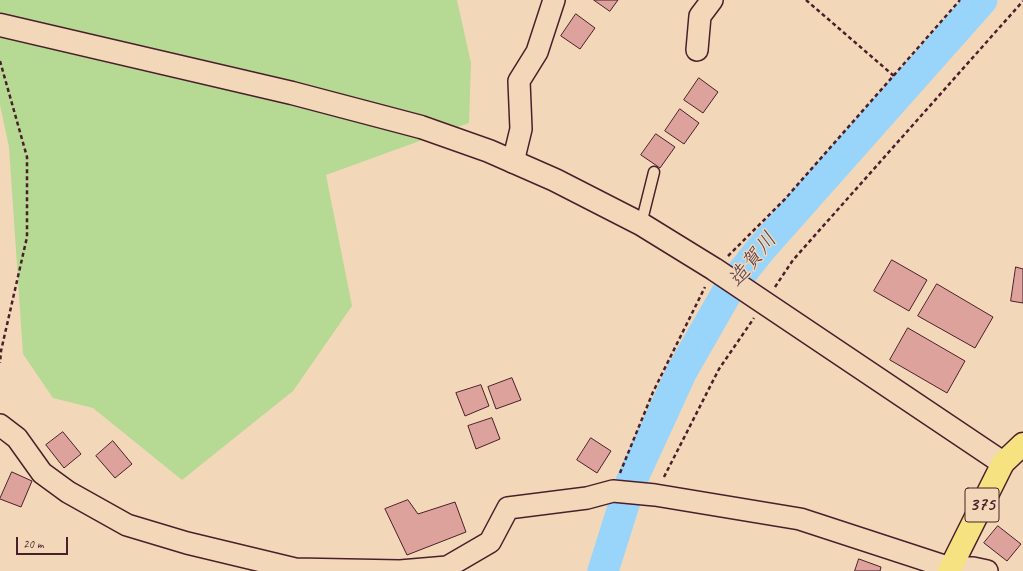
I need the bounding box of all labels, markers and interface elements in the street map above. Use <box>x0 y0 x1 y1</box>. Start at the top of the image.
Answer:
water label: 造賀川 <box>723 228 783 292</box>
road number: 375 <box>965 488 999 522</box>
scale bar <box>18 529 70 555</box>
text: 20 m <box>23 536 43 552</box>

